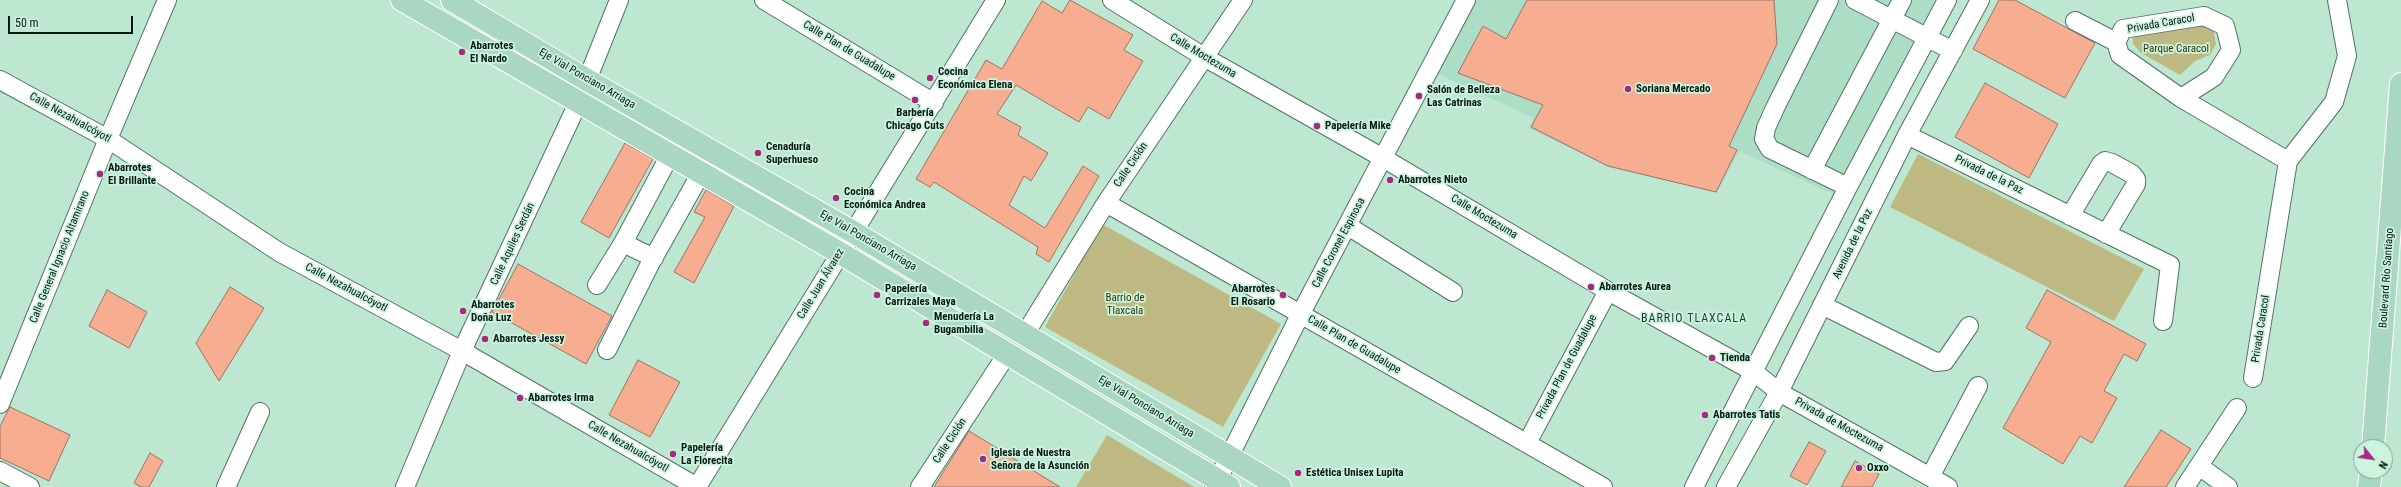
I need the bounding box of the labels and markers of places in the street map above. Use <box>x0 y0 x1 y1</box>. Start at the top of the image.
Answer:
place label: Abarrotes El Nardo <box>470 39 513 65</box>
marker: Abarrotes El Nardo <box>457 47 467 57</box>
place label: Cocina Económica Elena <box>938 65 1012 91</box>
marker: Cocina Económica Elena <box>925 73 935 83</box>
place label: Soriana Mercado <box>1636 82 1710 96</box>
place label: Salón de Belleza Las Catrinas <box>1427 83 1500 109</box>
marker: Soriana Mercado <box>1623 84 1633 94</box>
marker: Salón de Belleza Las Catrinas <box>1414 91 1424 101</box>
marker: Barbería Chicago Cuts <box>910 95 920 105</box>
place label: Barbería Chicago Cuts <box>886 106 944 132</box>
place label: Papelería Mike <box>1325 119 1391 133</box>
marker: Papelería Mike <box>1312 121 1322 131</box>
place label: Cenaduría Superhueso <box>766 140 818 166</box>
marker: Cenaduría Superhueso <box>753 148 763 158</box>
place label: Abarrotes El Brillante <box>108 161 156 187</box>
marker: Abarrotes El Brillante <box>95 169 105 179</box>
place label: Abarrotes Nieto <box>1398 173 1467 187</box>
marker: Abarrotes Nieto <box>1385 175 1395 185</box>
place label: Cocina Económica Andrea <box>844 185 926 211</box>
marker: Cocina Económica Andrea <box>831 193 841 203</box>
place label: Abarrotes Aurea <box>1599 280 1671 294</box>
place label: Papelería Carrizales Maya <box>885 282 956 308</box>
place label: Abarrotes El Rosario <box>1231 282 1275 308</box>
marker: Abarrotes Aurea <box>1586 282 1596 292</box>
marker: Papelería Carrizales Maya <box>872 290 882 300</box>
marker: Abarrotes El Rosario <box>1278 290 1288 300</box>
place label: Abarrotes Doña Luz <box>471 298 514 324</box>
marker: Abarrotes Doña Luz <box>458 306 468 316</box>
place label: Menudería La Bugambilia <box>934 310 994 336</box>
marker: Menudería La Bugambilia <box>921 318 931 328</box>
place label: Abarrotes Jessy <box>493 332 564 346</box>
marker: Abarrotes Jessy <box>480 334 490 344</box>
place label: Tienda <box>1720 351 1750 365</box>
marker: Tienda <box>1707 353 1717 363</box>
place label: Abarrotes Irma <box>528 391 594 405</box>
marker: Abarrotes Irma <box>515 393 525 403</box>
place label: Abarrotes Tatis <box>1713 408 1780 422</box>
marker: Abarrotes Tatis <box>1700 410 1710 420</box>
place label: Papelería La Florecita <box>681 441 733 467</box>
place label: Iglesia de Nuestra Señora de la Asunción <box>991 446 1089 472</box>
marker: Papelería La Florecita <box>668 449 678 459</box>
marker: Iglesia de Nuestra Señora de la Asunción <box>978 454 988 464</box>
place label: Oxxo <box>1867 461 1889 475</box>
marker: Oxxo <box>1854 463 1864 473</box>
place label: Estética Unisex Lupita <box>1306 466 1404 480</box>
marker: Estética Unisex Lupita <box>1293 468 1303 478</box>

